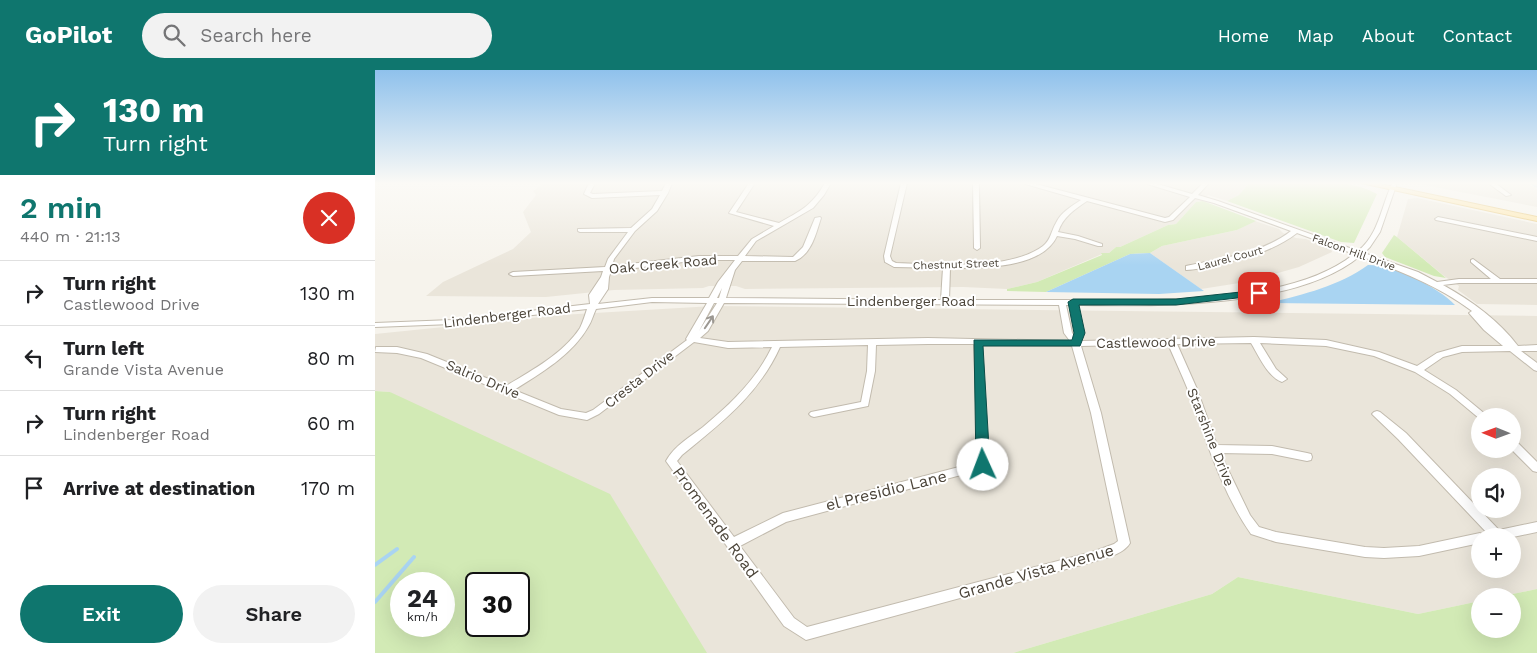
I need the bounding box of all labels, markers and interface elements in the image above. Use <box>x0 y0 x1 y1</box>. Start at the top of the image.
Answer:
search box <box>142 13 492 58</box>
text: GoPilot <box>25 21 112 49</box>
icon: search <box>160 21 188 49</box>
text: Search here <box>200 24 312 47</box>
text: Home <box>1218 25 1269 46</box>
text: Map <box>1297 25 1334 46</box>
text: About <box>1362 25 1414 46</box>
text: Contact <box>1442 25 1512 46</box>
text: 130 m <box>103 89 204 131</box>
icon: right <box>20 90 85 155</box>
text: Turn right <box>103 131 208 156</box>
text: 2 min <box>20 190 102 225</box>
button: close <box>303 192 355 244</box>
text: 440 m · 21:13 <box>20 227 121 246</box>
street label: Falcon Hill Drive <box>1310 231 1397 274</box>
street label: Laurel Court <box>1196 243 1264 273</box>
street label: Oak Creek Road <box>608 251 718 277</box>
street label: Chestnut Street <box>913 256 1000 272</box>
text: Turn right <box>63 272 156 295</box>
pin <box>1238 272 1280 314</box>
icon: right <box>20 279 48 307</box>
icon: arrive <box>1245 279 1273 307</box>
text: 130 m <box>300 282 355 305</box>
street label: Lindenberger Road <box>847 293 975 309</box>
text: Castlewood Drive <box>63 295 200 314</box>
street label: Lindenberger Road <box>442 299 572 331</box>
one-way arrow <box>705 316 715 330</box>
street label: Castlewood Drive <box>1096 333 1216 351</box>
text: Turn left <box>63 337 144 360</box>
icon: left <box>20 344 48 372</box>
text: 80 m <box>307 347 355 370</box>
street label: Cresta Drive <box>601 347 677 411</box>
street label: Salrio Drive <box>444 356 522 402</box>
text: Grande Vista Avenue <box>63 360 224 379</box>
street label: Starshine Drive <box>1184 386 1238 488</box>
text: Turn right <box>63 402 156 425</box>
north arrow <box>1471 408 1521 458</box>
map controls <box>1471 408 1521 638</box>
icon: right <box>20 409 48 437</box>
text: 60 m <box>307 412 355 435</box>
text: Lindenberger Road <box>63 425 210 444</box>
position arrow <box>956 438 1008 490</box>
street label: Promenade Road <box>669 463 762 582</box>
street label: el Presidio Lane <box>824 466 949 515</box>
button: sound <box>1471 468 1521 518</box>
icon: arrive <box>20 474 48 502</box>
text: Arrive at destination <box>63 477 255 500</box>
text: 170 m <box>301 477 355 500</box>
button: + <box>1471 528 1521 578</box>
street label: Grande Vista Avenue <box>956 540 1116 603</box>
speed limit sign: 30 <box>465 572 530 637</box>
text: 24 <box>407 584 438 613</box>
button: Exit <box>20 585 183 643</box>
button: Share <box>193 585 355 643</box>
button: − <box>1471 588 1521 638</box>
text: km/h <box>407 610 438 624</box>

